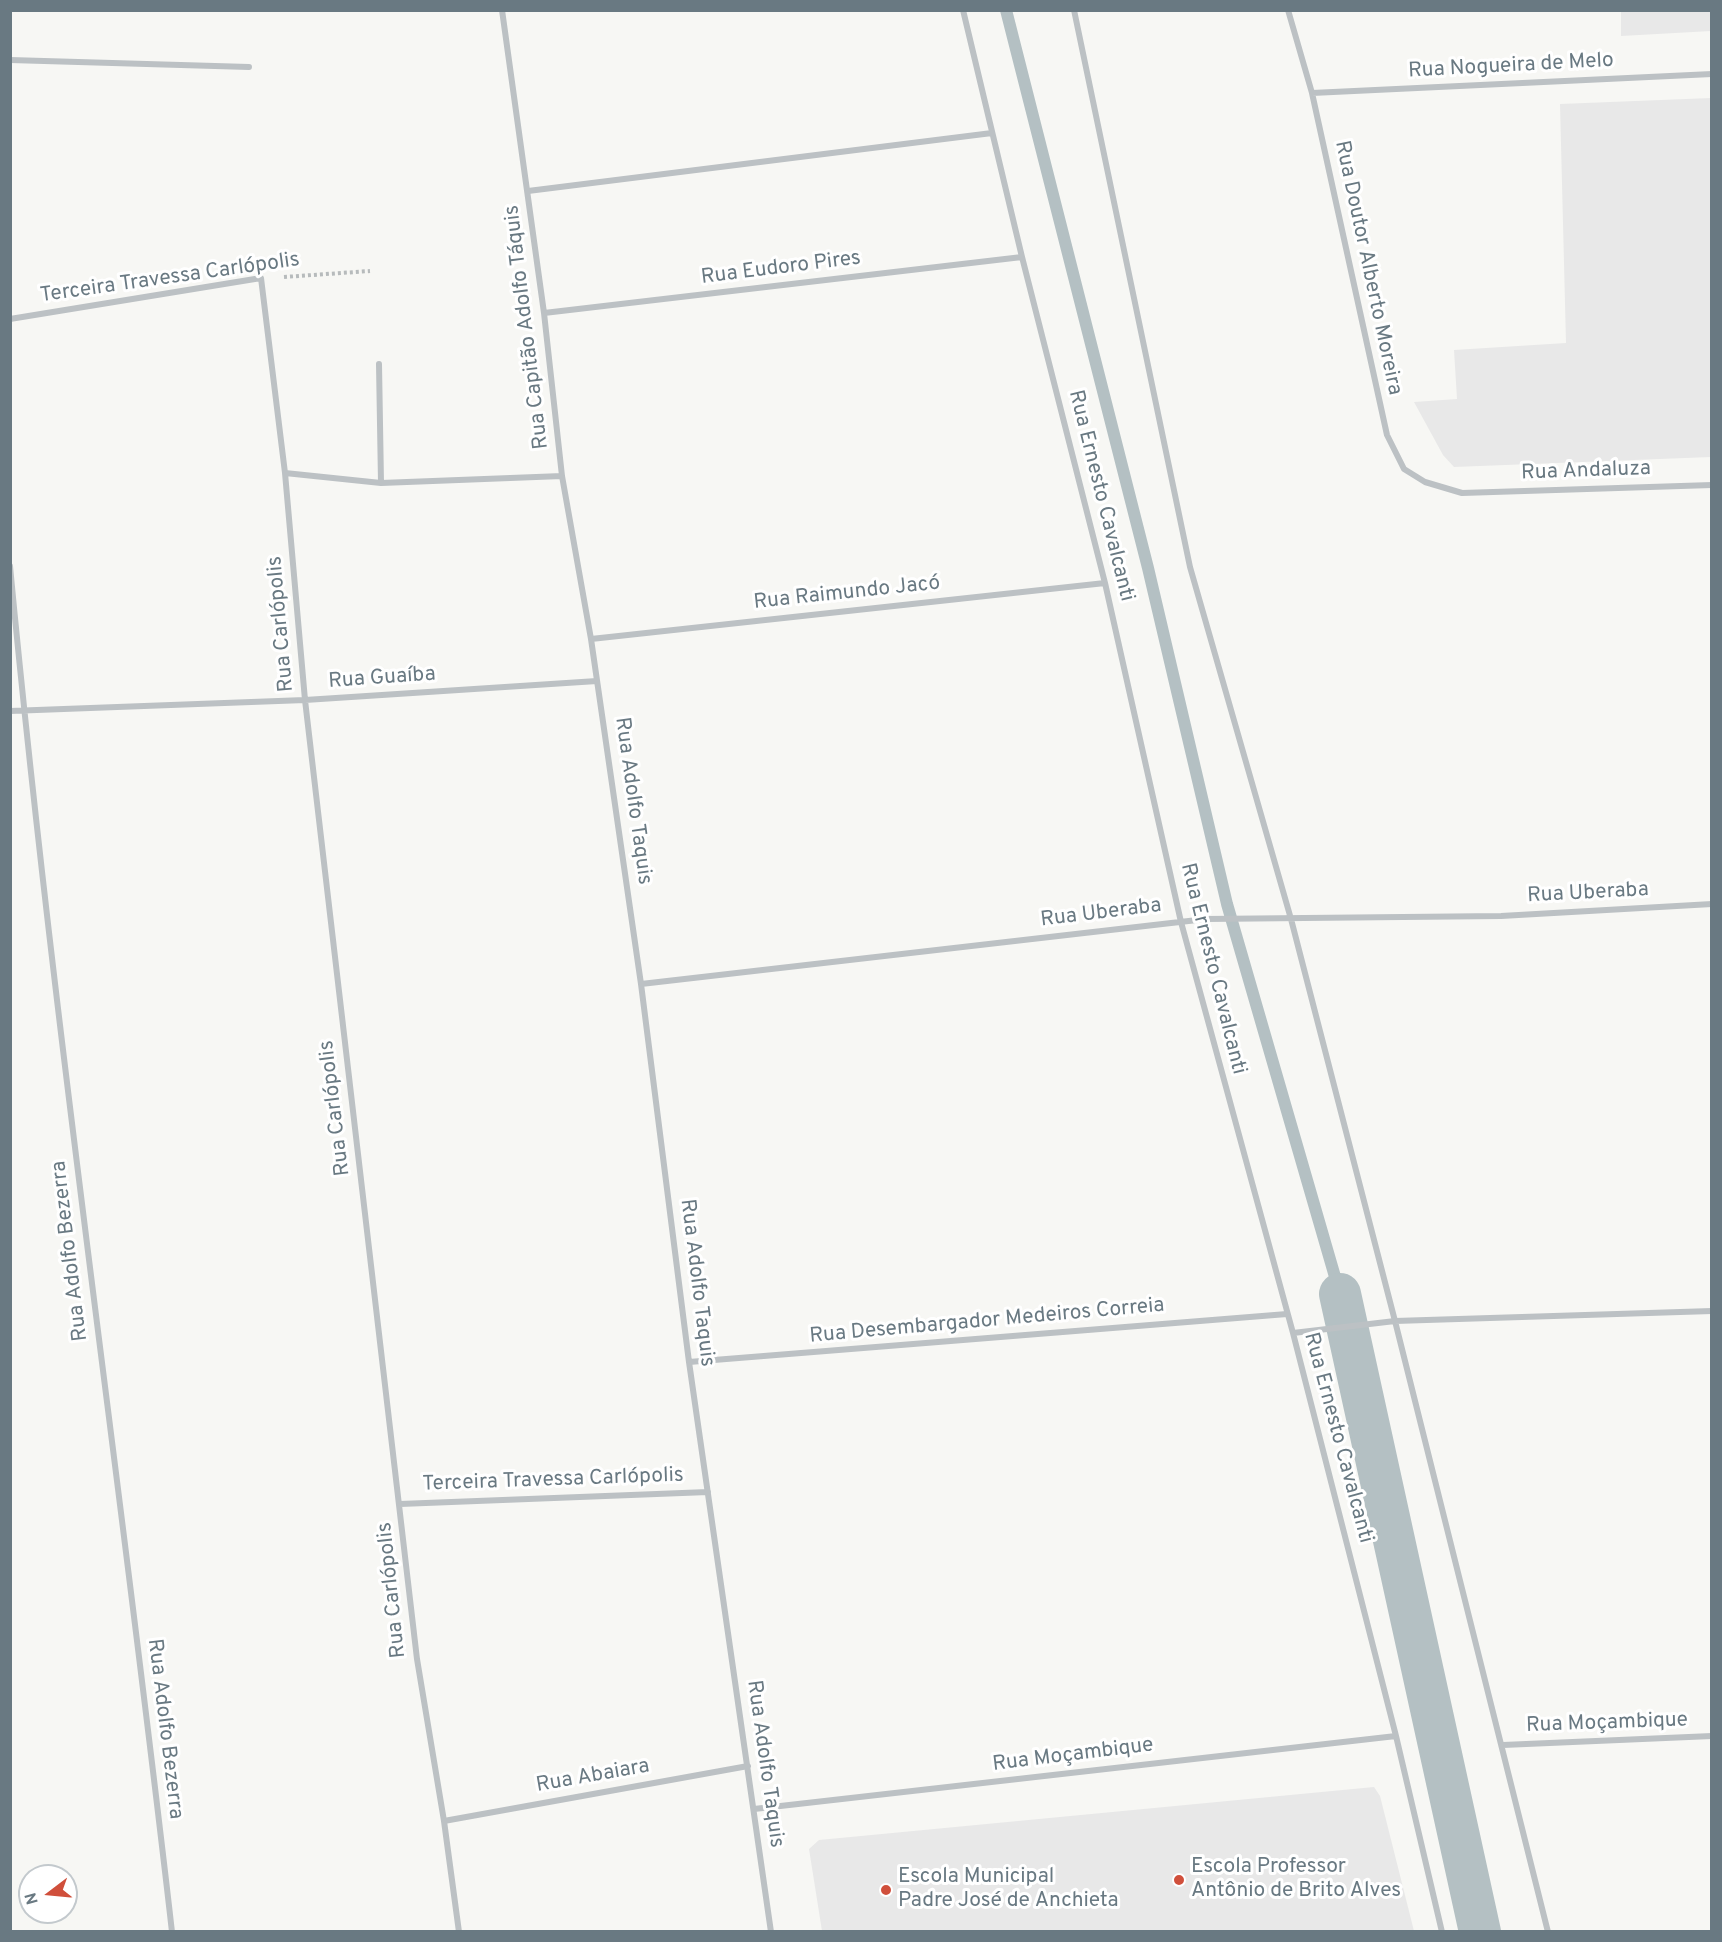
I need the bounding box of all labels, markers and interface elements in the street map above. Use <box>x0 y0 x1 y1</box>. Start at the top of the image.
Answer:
street label: Rua Nogueira de Melo <box>1408 49 1614 85</box>
street label: Rua Doutor Alberto Moreira <box>1328 138 1406 398</box>
street label: Rua Capitão Adolfo Táquis <box>500 203 556 451</box>
street label: Rua Eudoro Pires <box>700 247 862 291</box>
street label: Terceira Travessa Carlópolis <box>39 248 301 310</box>
street label: Rua Ernesto Cavalcanti <box>1062 388 1138 604</box>
street label: Rua Andaluza <box>1521 457 1651 487</box>
street label: Rua Carlópolis <box>264 555 300 693</box>
street label: Rua Raimundo Jacó <box>753 572 941 616</box>
street label: Rua Guaíba <box>327 663 437 695</box>
street label: Rua Adolfo Taquis <box>608 716 656 886</box>
street label: Rua Ernesto Cavalcanti <box>1174 861 1250 1077</box>
street label: Rua Uberaba <box>1527 878 1649 910</box>
street label: Rua Uberaba <box>1039 894 1163 934</box>
street label: Rua Carlópolis <box>315 1039 357 1177</box>
street label: Rua Adolfo Bezerra <box>47 1159 95 1343</box>
street label: Rua Adolfo Taquis <box>673 1198 719 1368</box>
street label: Rua Desembargador Medeiros Correia <box>808 1294 1166 1350</box>
street label: Rua Ernesto Cavalcanti <box>1297 1330 1377 1546</box>
street label: Terceira Travessa Carlópolis <box>422 1464 684 1498</box>
street label: Rua Carlópolis <box>373 1521 413 1659</box>
street label: Rua Adolfo Bezerra <box>140 1637 188 1821</box>
street label: Rua Adolfo Taquis <box>740 1679 788 1849</box>
street label: Rua Moçambique <box>1526 1709 1688 1739</box>
street label: Rua Moçambique <box>991 1734 1155 1778</box>
street label: Rua Abaiara <box>534 1755 652 1799</box>
place label: Escola Professor Antônio de Brito Alves <box>1191 1855 1401 1905</box>
north arrow <box>18 1864 78 1924</box>
place label: Escola Municipal Padre José de Anchieta <box>898 1865 1119 1915</box>
marker: Escola Professor Antônio de Brito Alves <box>1172 1873 1186 1887</box>
marker: Escola Municipal Padre José de Anchieta <box>879 1883 893 1897</box>
text: N <box>21 1890 44 1907</box>

